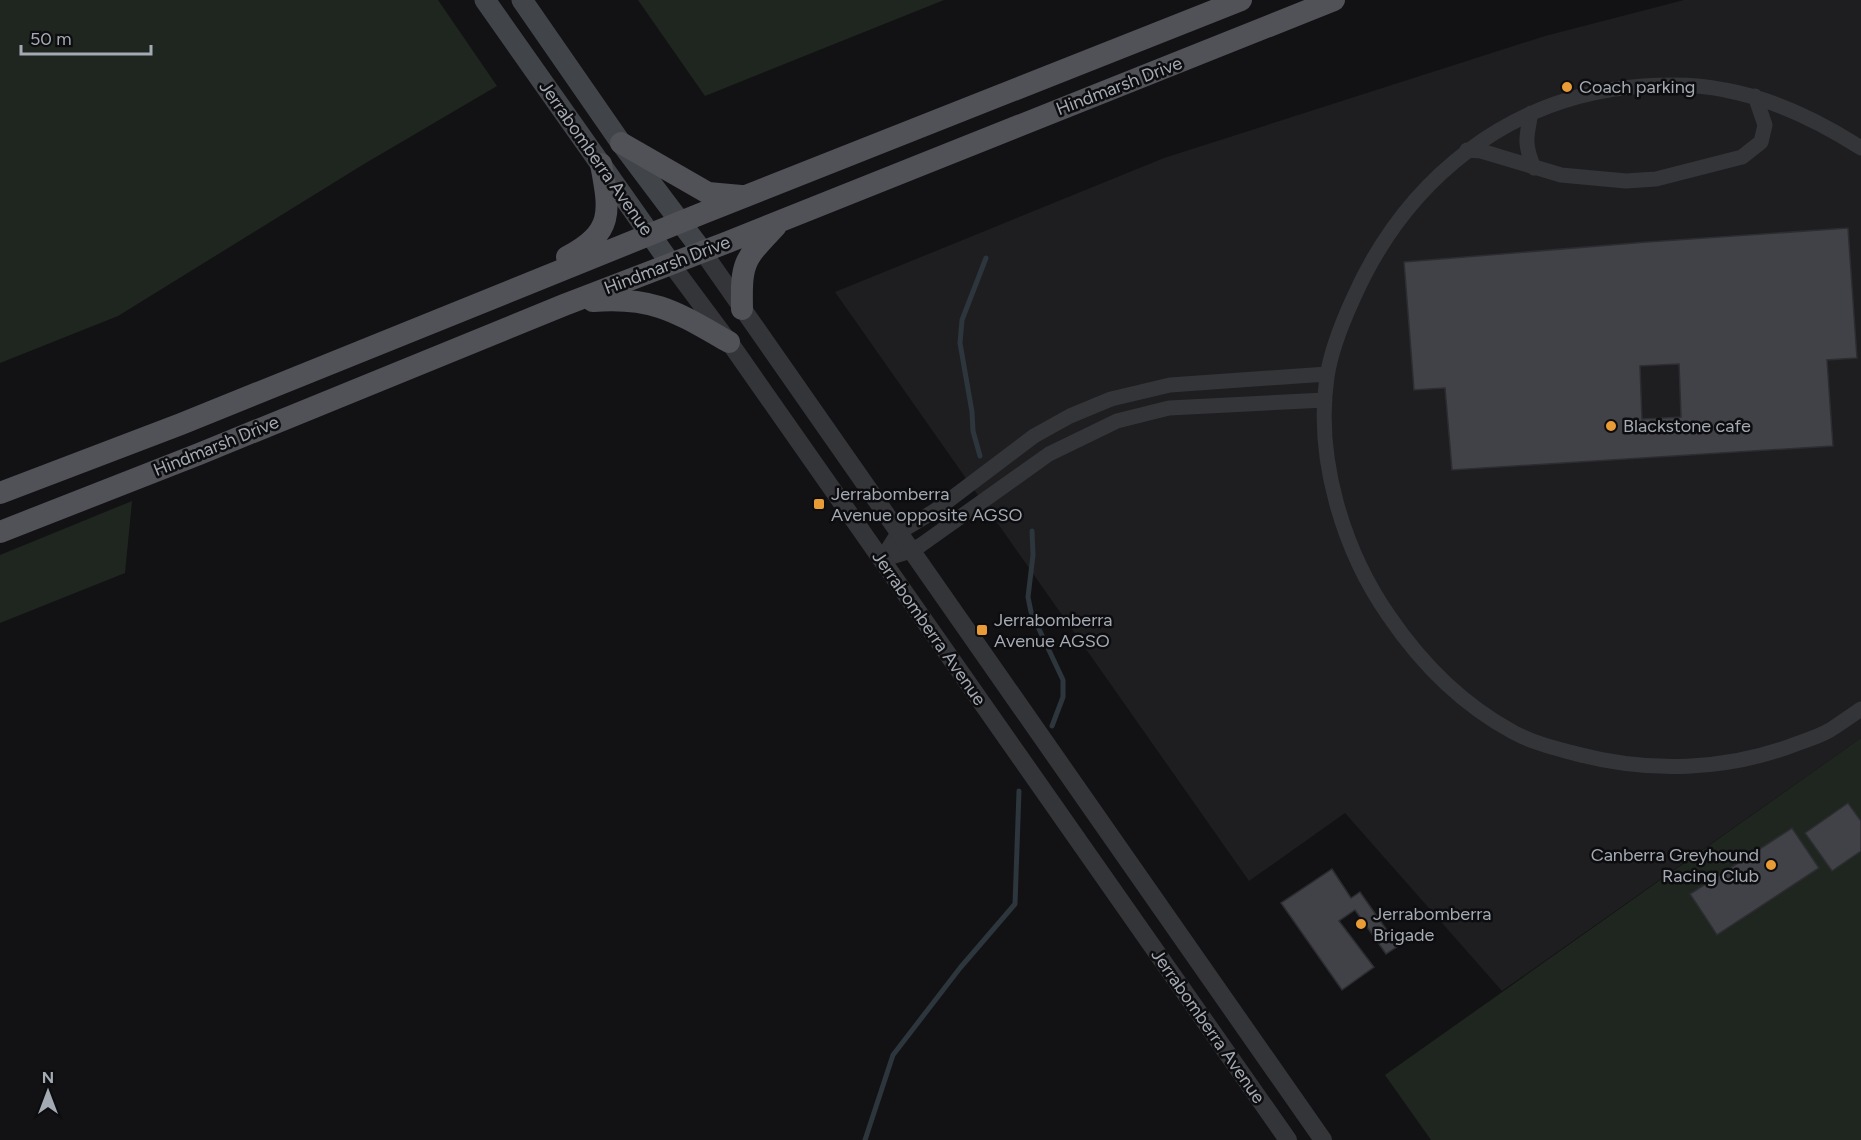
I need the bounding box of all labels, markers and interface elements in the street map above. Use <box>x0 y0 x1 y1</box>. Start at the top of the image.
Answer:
scale bar <box>21 18 152 56</box>
text: 50 m <box>30 28 72 50</box>
street label: Hindmarsh Drive <box>1053 52 1185 120</box>
street label: Jerrabomberra Avenue <box>534 76 658 240</box>
place label: Coach parking <box>1579 76 1695 98</box>
marker: Coach parking <box>1560 80 1574 94</box>
street label: Hindmarsh Drive <box>601 231 733 299</box>
street label: Hindmarsh Drive <box>150 411 282 481</box>
place label: Blackstone cafe <box>1623 415 1751 437</box>
marker: Blackstone cafe <box>1604 419 1618 433</box>
place label: Jerrabomberra Avenue opposite AGSO <box>831 483 1023 526</box>
marker: Jerrabomberra Avenue opposite AGSO <box>812 497 826 511</box>
street label: Jerrabomberra Avenue <box>867 546 991 710</box>
place label: Jerrabomberra Avenue AGSO <box>994 609 1112 652</box>
marker: Jerrabomberra Avenue AGSO <box>975 623 989 637</box>
place label: Canberra Greyhound Racing Club <box>1591 844 1759 887</box>
marker: Canberra Greyhound Racing Club <box>1764 858 1778 872</box>
place label: Jerrabomberra Brigade <box>1373 903 1491 946</box>
marker: Jerrabomberra Brigade <box>1354 917 1368 931</box>
street label: Jerrabomberra Avenue <box>1146 944 1270 1108</box>
north arrow <box>18 1062 78 1122</box>
text: N <box>42 1068 54 1087</box>

